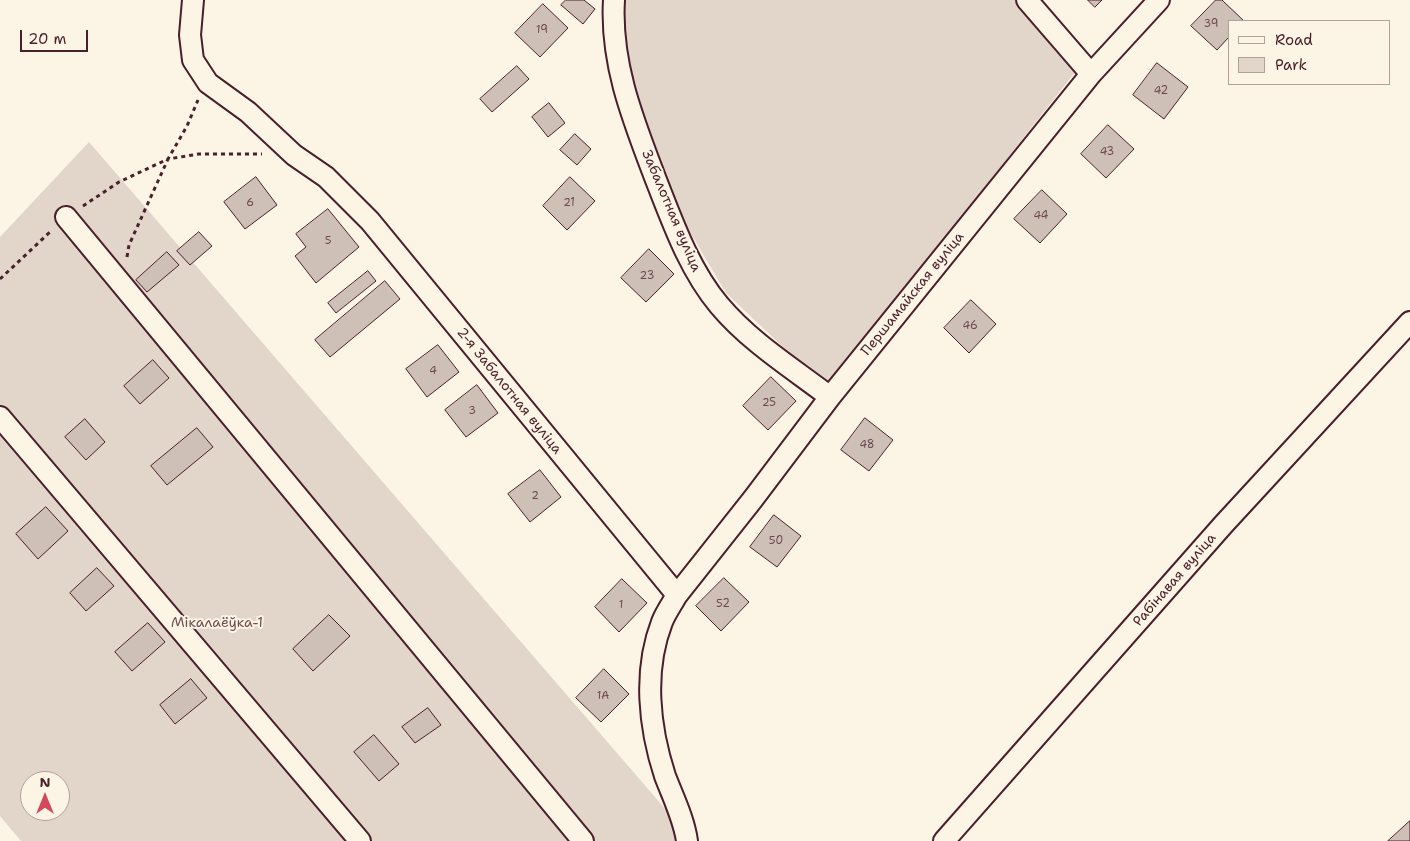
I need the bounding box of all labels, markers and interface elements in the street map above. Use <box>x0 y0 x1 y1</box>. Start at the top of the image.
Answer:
house number: 39 <box>1204 17 1218 31</box>
scale bar <box>22 20 90 52</box>
legend <box>1228 20 1390 85</box>
house number: 19 <box>536 23 548 37</box>
text: 20 m <box>28 29 67 49</box>
text: Road <box>1275 30 1313 50</box>
text: Park <box>1275 55 1307 75</box>
house number: 42 <box>1154 84 1168 98</box>
house number: 43 <box>1100 145 1114 159</box>
street label: Забалотная вуліца <box>638 148 704 274</box>
house number: 6 <box>246 196 254 210</box>
house number: 21 <box>563 196 575 210</box>
house number: 44 <box>1033 209 1049 223</box>
street label: Першамайская вуліца <box>858 229 968 359</box>
house number: 5 <box>325 234 331 248</box>
house number: 23 <box>640 269 654 283</box>
house number: 46 <box>962 319 978 333</box>
street label: 2-я Забалотная вуліца <box>453 324 565 458</box>
house number: 4 <box>429 364 437 378</box>
house number: 25 <box>762 396 776 410</box>
house number: 3 <box>468 404 476 418</box>
house number: 48 <box>859 438 875 452</box>
house number: 2 <box>531 489 539 503</box>
street label: Рабінавая вуліца <box>1130 530 1220 630</box>
house number: 50 <box>769 534 783 548</box>
house number: 52 <box>716 597 730 611</box>
house number: 1 <box>619 598 623 612</box>
park label: Мікалаёўка-1 <box>171 615 263 631</box>
house number: 1А <box>597 689 609 703</box>
north arrow <box>20 771 70 821</box>
text: N <box>39 773 51 791</box>

